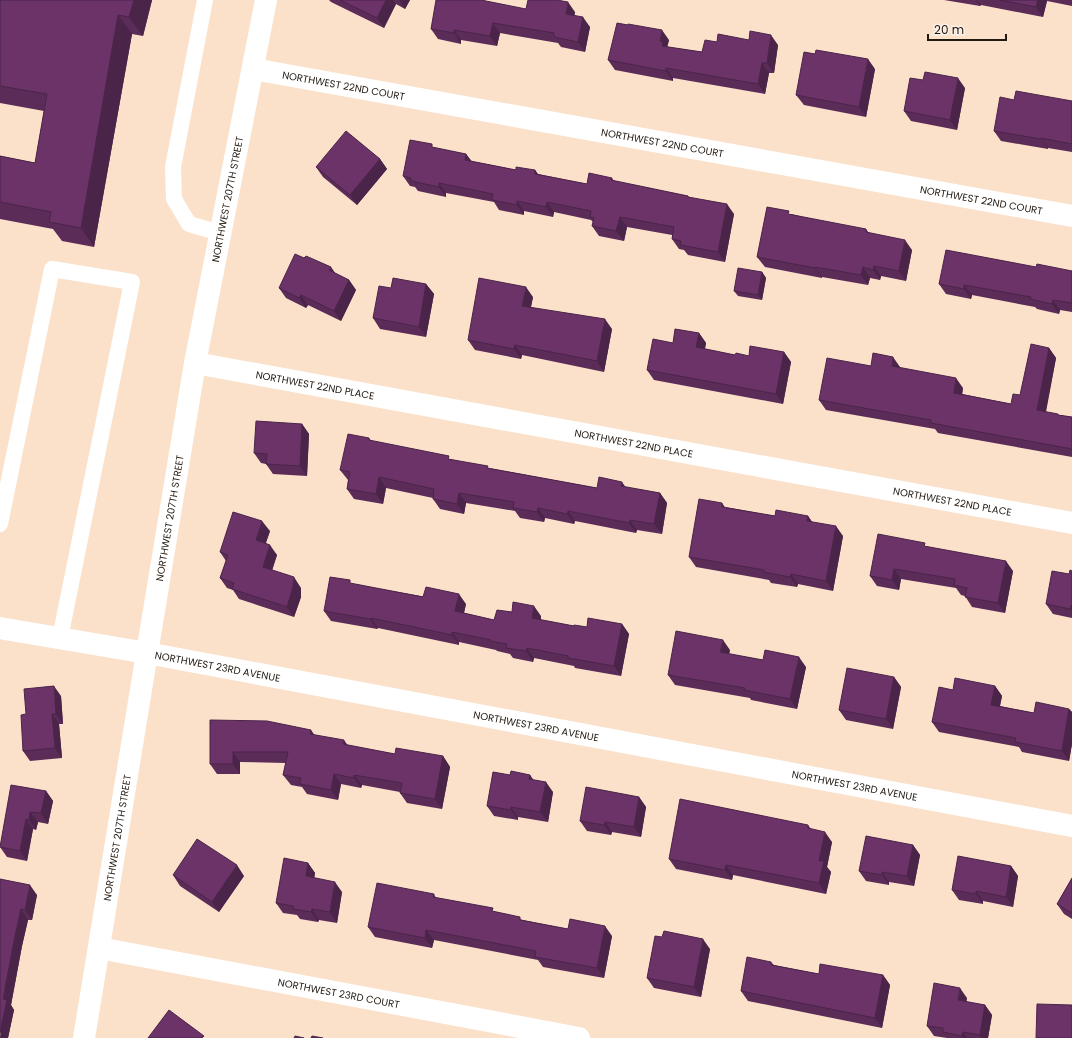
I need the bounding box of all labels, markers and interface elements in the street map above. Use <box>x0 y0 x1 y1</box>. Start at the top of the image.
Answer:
scale bar <box>928 16 1006 42</box>
text: 20 m <box>934 21 964 38</box>
street label: NORTHWEST 22ND COURT <box>281 67 407 104</box>
street label: NORTHWEST 22ND COURT <box>600 125 725 161</box>
street label: NORTHWEST 207TH STREET <box>208 135 247 263</box>
street label: NORTHWEST 22ND COURT <box>919 182 1044 219</box>
street label: NORTHWEST 22ND PLACE <box>254 367 375 404</box>
street label: NORTHWEST 22ND PLACE <box>573 425 694 462</box>
street label: NORTHWEST 207TH STREET <box>152 453 188 582</box>
street label: NORTHWEST 22ND PLACE <box>892 484 1013 520</box>
street label: NORTHWEST 23RD AVENUE <box>154 648 282 686</box>
street label: NORTHWEST 23RD AVENUE <box>472 707 600 745</box>
street label: NORTHWEST 23RD AVENUE <box>791 767 918 805</box>
street label: NORTHWEST 207TH STREET <box>100 773 135 902</box>
street label: NORTHWEST 23RD COURT <box>277 975 401 1012</box>

